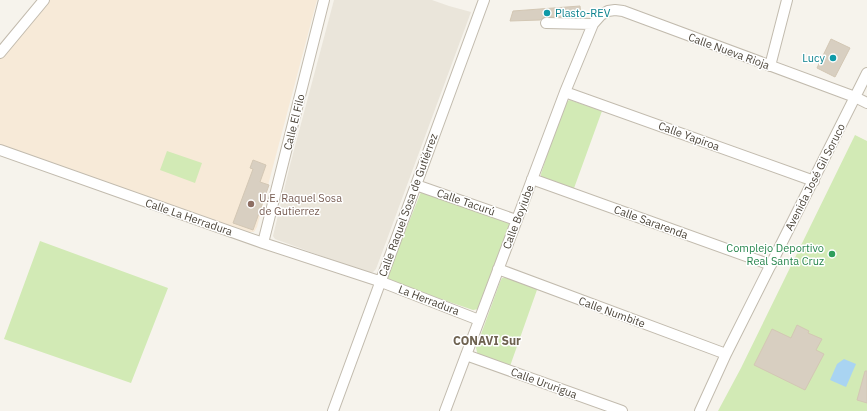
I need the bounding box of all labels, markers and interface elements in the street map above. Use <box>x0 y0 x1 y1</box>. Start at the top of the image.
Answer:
place label: Plasto-REV <box>555 6 611 20</box>
marker: Plasto-REV <box>542 8 552 18</box>
street label: Calle Nueva Rioja <box>686 30 772 72</box>
place label: Lucy <box>802 51 826 65</box>
marker: Lucy <box>828 53 838 63</box>
street label: Calle El Filo <box>280 92 308 152</box>
street label: Calle Yapiroa <box>656 118 722 154</box>
street label: Avenida José Gil Soruco <box>782 121 848 233</box>
street label: Calle Raquel Sosa de Gutiérrez <box>376 131 440 279</box>
street label: Calle Boyiube <box>499 183 537 251</box>
street label: Calle Tacurú <box>435 185 497 219</box>
place label: U.E. Raquel Sosa de Gutierrez <box>259 191 342 218</box>
street label: Calle La Herradura <box>143 195 235 239</box>
marker: U.E. Raquel Sosa de Gutierrez <box>246 199 256 209</box>
street label: Calle Sararenda <box>612 202 690 242</box>
place label: Complejo Deportivo Real Santa Cruz <box>726 241 824 268</box>
marker: Complejo Deportivo Real Santa Cruz <box>827 249 837 259</box>
street label: La Herradura <box>397 282 462 318</box>
street label: Calle Numbite <box>577 293 647 331</box>
district label: CONAVI Sur <box>453 333 521 348</box>
street label: Calle Ururigua <box>509 365 579 402</box>

